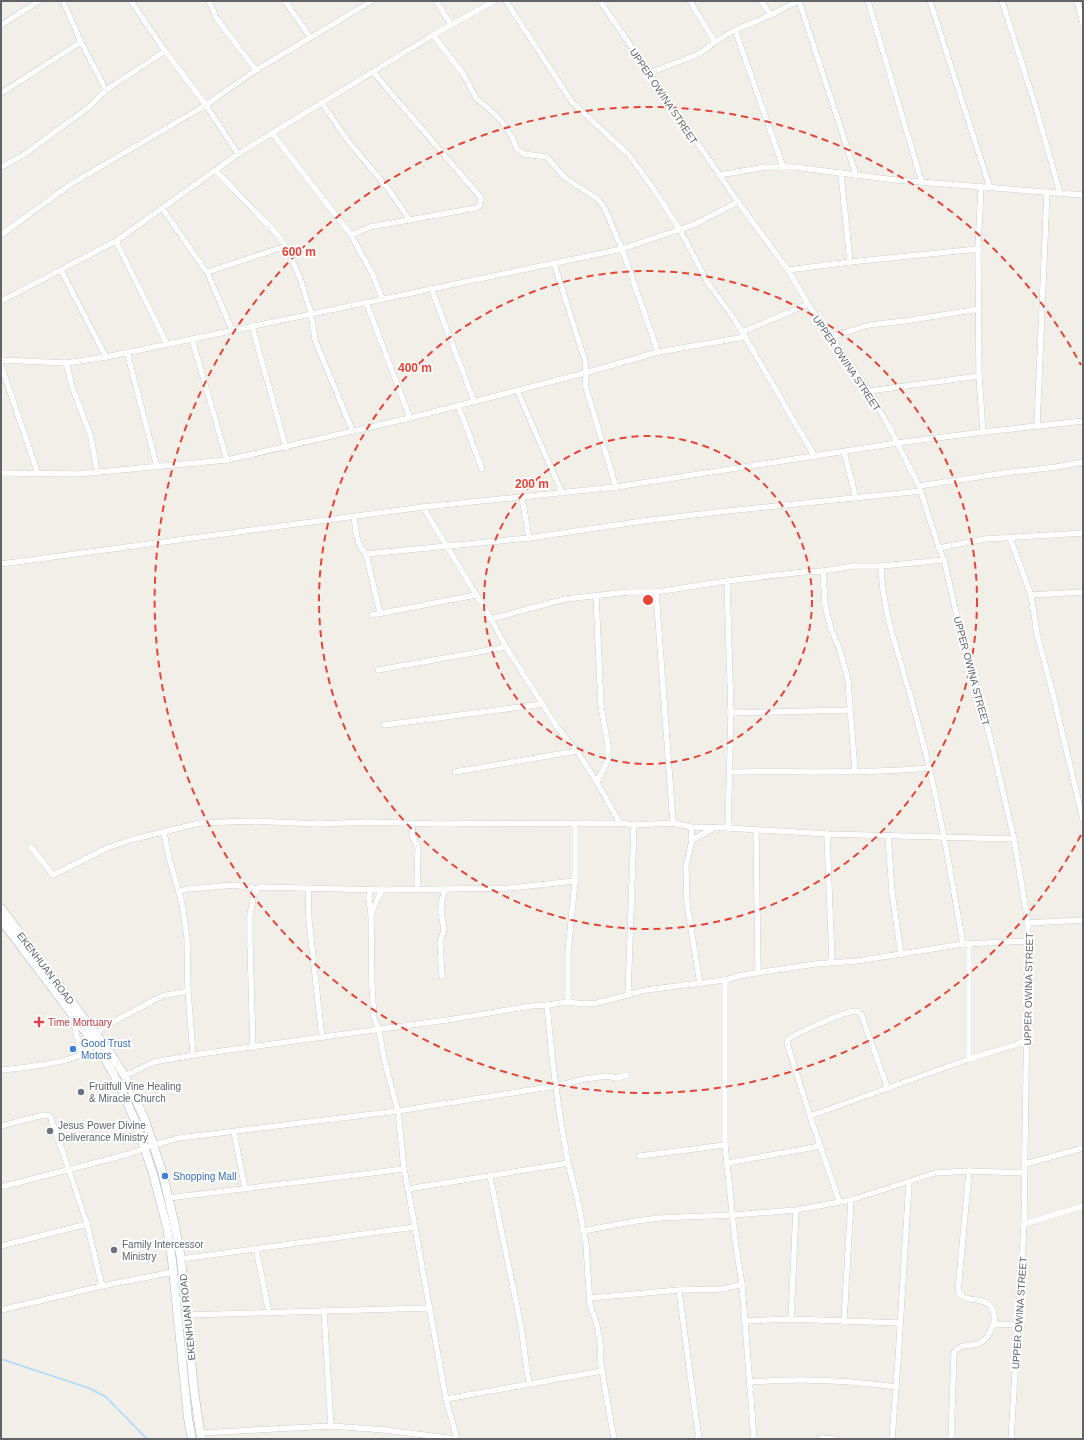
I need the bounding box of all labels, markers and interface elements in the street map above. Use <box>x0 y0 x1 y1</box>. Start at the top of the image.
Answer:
street label: UPPER OWINA STREET <box>627 46 700 146</box>
text: 600 m <box>282 245 316 259</box>
street label: UPPER OWINA STREET <box>810 313 883 413</box>
text: 400 m <box>398 361 432 375</box>
text: 200 m <box>515 477 549 491</box>
centre of rings <box>641 593 655 607</box>
street label: UPPER OWINA STREET <box>952 615 991 727</box>
street label: EKENHUAN ROAD <box>15 930 76 1006</box>
street label: UPPER OWINA STREET <box>1022 933 1035 1045</box>
marker: Time Mortuary <box>33 1016 45 1028</box>
place label: Time Mortuary <box>48 1017 112 1028</box>
place label: Good Trust Motors <box>81 1038 131 1061</box>
marker: Good Trust Motors <box>68 1044 78 1054</box>
place label: Fruitfull Vine Healing & Miracle Church <box>89 1081 181 1104</box>
marker: Fruitfull Vine Healing & Miracle Church <box>76 1087 86 1097</box>
place label: Jesus Power Divine Deliverance Ministry <box>58 1120 148 1143</box>
marker: Jesus Power Divine Deliverance Ministry <box>45 1126 55 1136</box>
marker: Shopping Mall <box>160 1171 170 1181</box>
place label: Shopping Mall <box>173 1171 236 1182</box>
place label: Family Intercessor Ministry <box>122 1239 204 1262</box>
marker: Family Intercessor Ministry <box>109 1245 119 1255</box>
street label: UPPER OWINA STREET <box>1010 1256 1029 1370</box>
street label: EKENHUAN ROAD <box>177 1273 198 1361</box>

